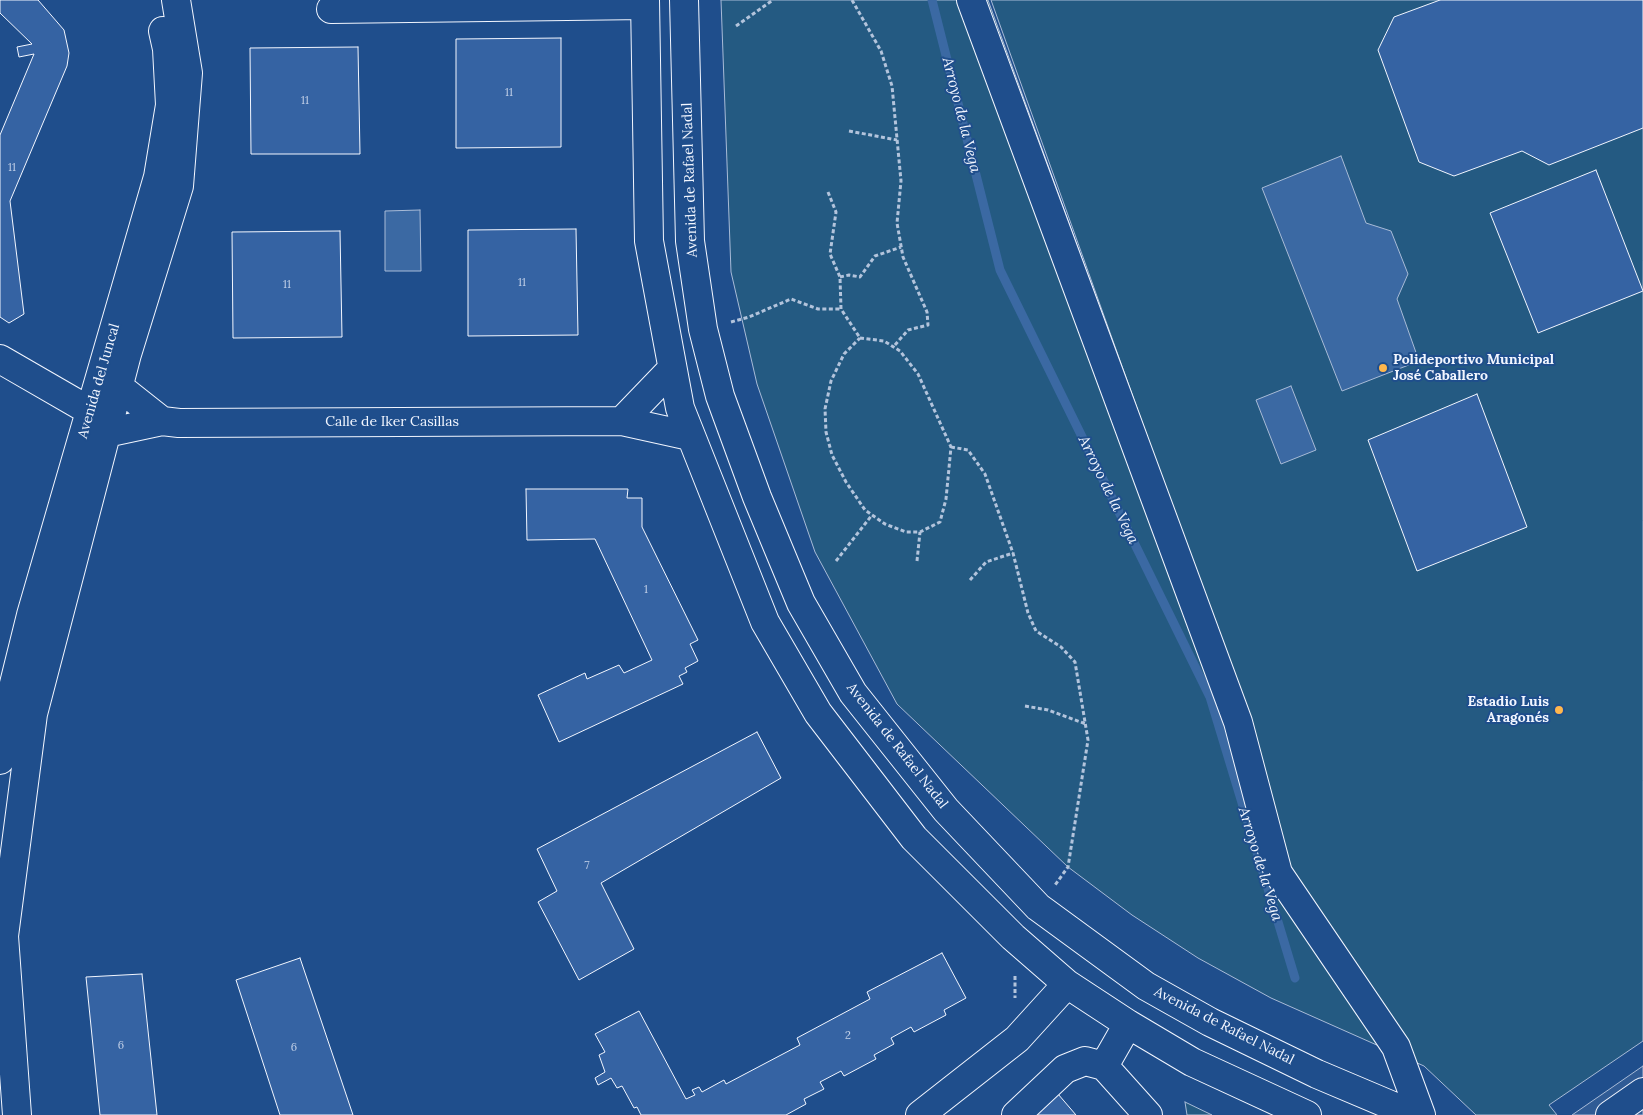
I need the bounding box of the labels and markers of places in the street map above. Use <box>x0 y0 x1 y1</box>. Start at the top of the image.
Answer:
place label: Polideportivo Municipal José Caballero <box>1393 352 1554 384</box>
marker: Polideportivo Municipal José Caballero <box>1377 362 1389 374</box>
place label: Estadio Luis Aragonés <box>1468 694 1549 726</box>
marker: Estadio Luis Aragonés <box>1553 704 1565 716</box>

